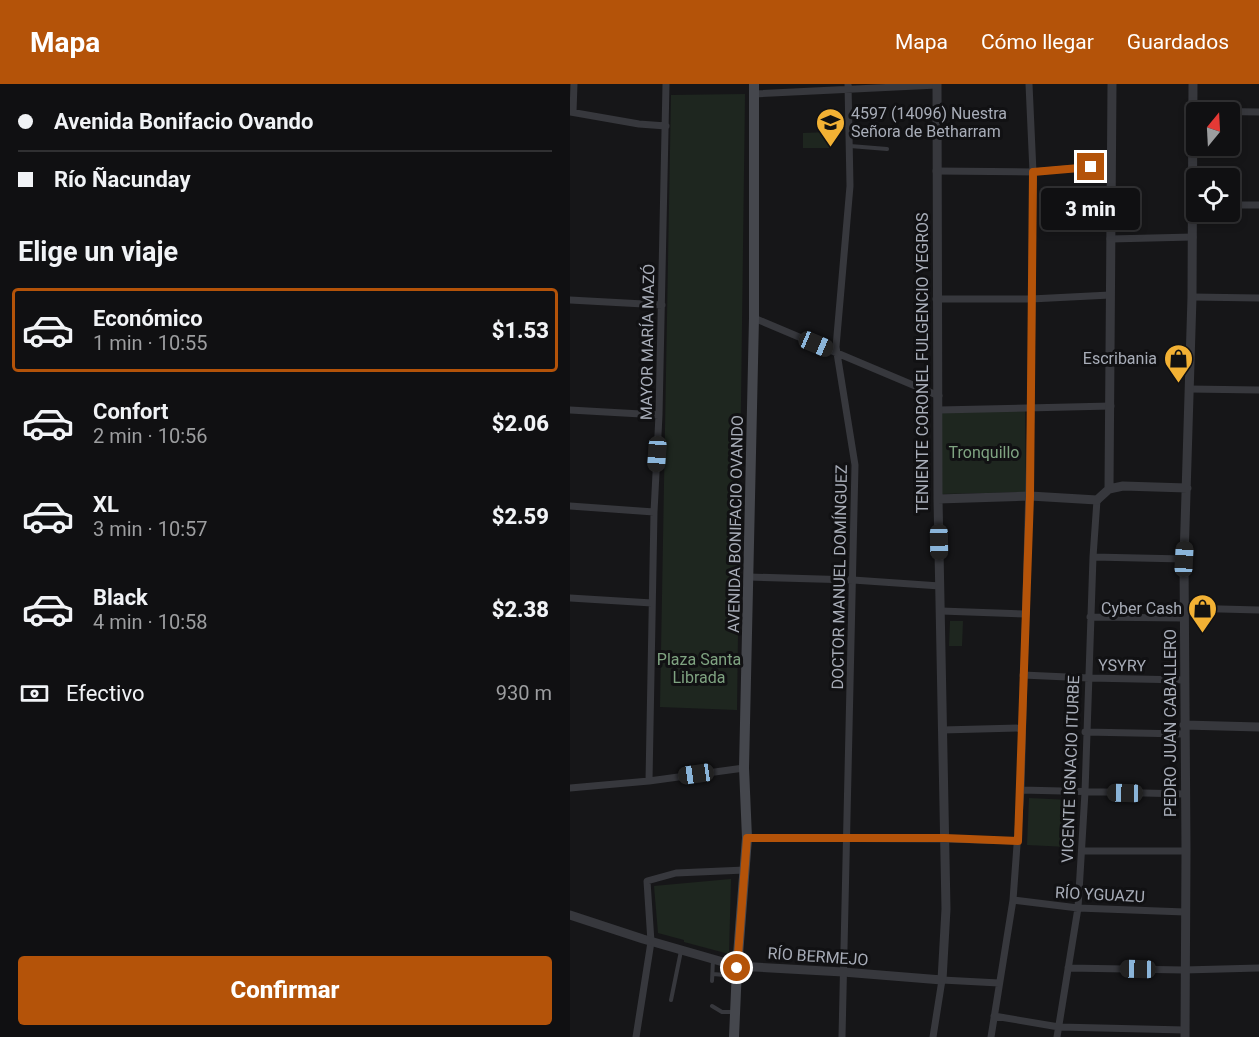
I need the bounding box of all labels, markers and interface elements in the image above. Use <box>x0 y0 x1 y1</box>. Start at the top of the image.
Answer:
text: Mapa <box>30 26 100 59</box>
text: Mapa <box>895 30 948 54</box>
text: Cómo llegar <box>981 30 1094 54</box>
text: Guardados <box>1127 30 1229 54</box>
north arrow <box>1186 102 1240 156</box>
map controls <box>1186 102 1240 222</box>
place label: 4597 (14096) Nuestra Señora de Betharram <box>851 104 1007 141</box>
school or university icon: 4597 (14096) Nuestra Señora de Betharram <box>814 106 846 148</box>
text: Avenida Bonifacio Ovando <box>54 109 313 134</box>
route end <box>1077 153 1104 180</box>
text: Río Ñacunday <box>54 167 190 192</box>
button: locate <box>1186 168 1240 222</box>
callout: 3 min <box>1042 188 1140 230</box>
text: 3 min <box>1065 197 1116 221</box>
street label: TENIENTE CORONEL FULGENCIO YEGROS <box>913 212 932 514</box>
text: Elige un viaje <box>18 236 178 268</box>
street label: MAYOR MARÍA MAZÓ <box>636 264 658 420</box>
icon: car <box>21 303 75 357</box>
text: Económico <box>93 306 203 331</box>
text: $1.53 <box>492 318 549 343</box>
car <box>796 329 836 359</box>
text: 1 min · 10:55 <box>93 331 208 355</box>
shop icon: Escribania <box>1162 342 1194 384</box>
place label: Escribania <box>1083 349 1157 368</box>
icon: car <box>21 396 75 450</box>
text: Confort <box>93 399 168 424</box>
text: $2.06 <box>492 411 549 436</box>
street label: AVENIDA BONIFACIO OVANDO <box>724 415 747 633</box>
text: 2 min · 10:56 <box>93 424 208 448</box>
car <box>647 435 667 473</box>
park label: Tronquillo <box>949 443 1019 462</box>
street label: DOCTOR MANUEL DOMÍNGUEZ <box>828 464 851 690</box>
icon: car <box>21 489 75 543</box>
text: XL <box>93 492 119 517</box>
text: $2.59 <box>492 504 549 529</box>
text: 3 min · 10:57 <box>93 517 208 541</box>
car <box>930 524 948 560</box>
car <box>1174 541 1194 577</box>
icon: car <box>21 582 75 636</box>
text: Black <box>93 585 148 610</box>
shop icon: Cyber Cash <box>1187 592 1219 634</box>
text: $2.38 <box>492 597 549 622</box>
place label: Cyber Cash <box>1101 599 1182 618</box>
text: 4 min · 10:58 <box>93 610 208 634</box>
street label: PEDRO JUAN CABALLERO <box>1161 629 1180 817</box>
park label: Plaza Santa Librada <box>657 650 741 687</box>
street label: YSYRY <box>1098 656 1146 675</box>
street label: VICENTE IGNACIO ITURBE <box>1058 675 1083 863</box>
icon: cash <box>18 677 51 710</box>
text: Efectivo <box>66 681 144 706</box>
text: 930 m <box>496 681 552 705</box>
car <box>677 763 715 785</box>
car <box>1107 784 1143 802</box>
street label: RÍO YGUAZU <box>1054 883 1145 906</box>
street label: RÍO BERMEJO <box>767 943 869 969</box>
route start <box>723 954 750 981</box>
button: Confirmar <box>18 956 552 1025</box>
car <box>1120 960 1156 978</box>

